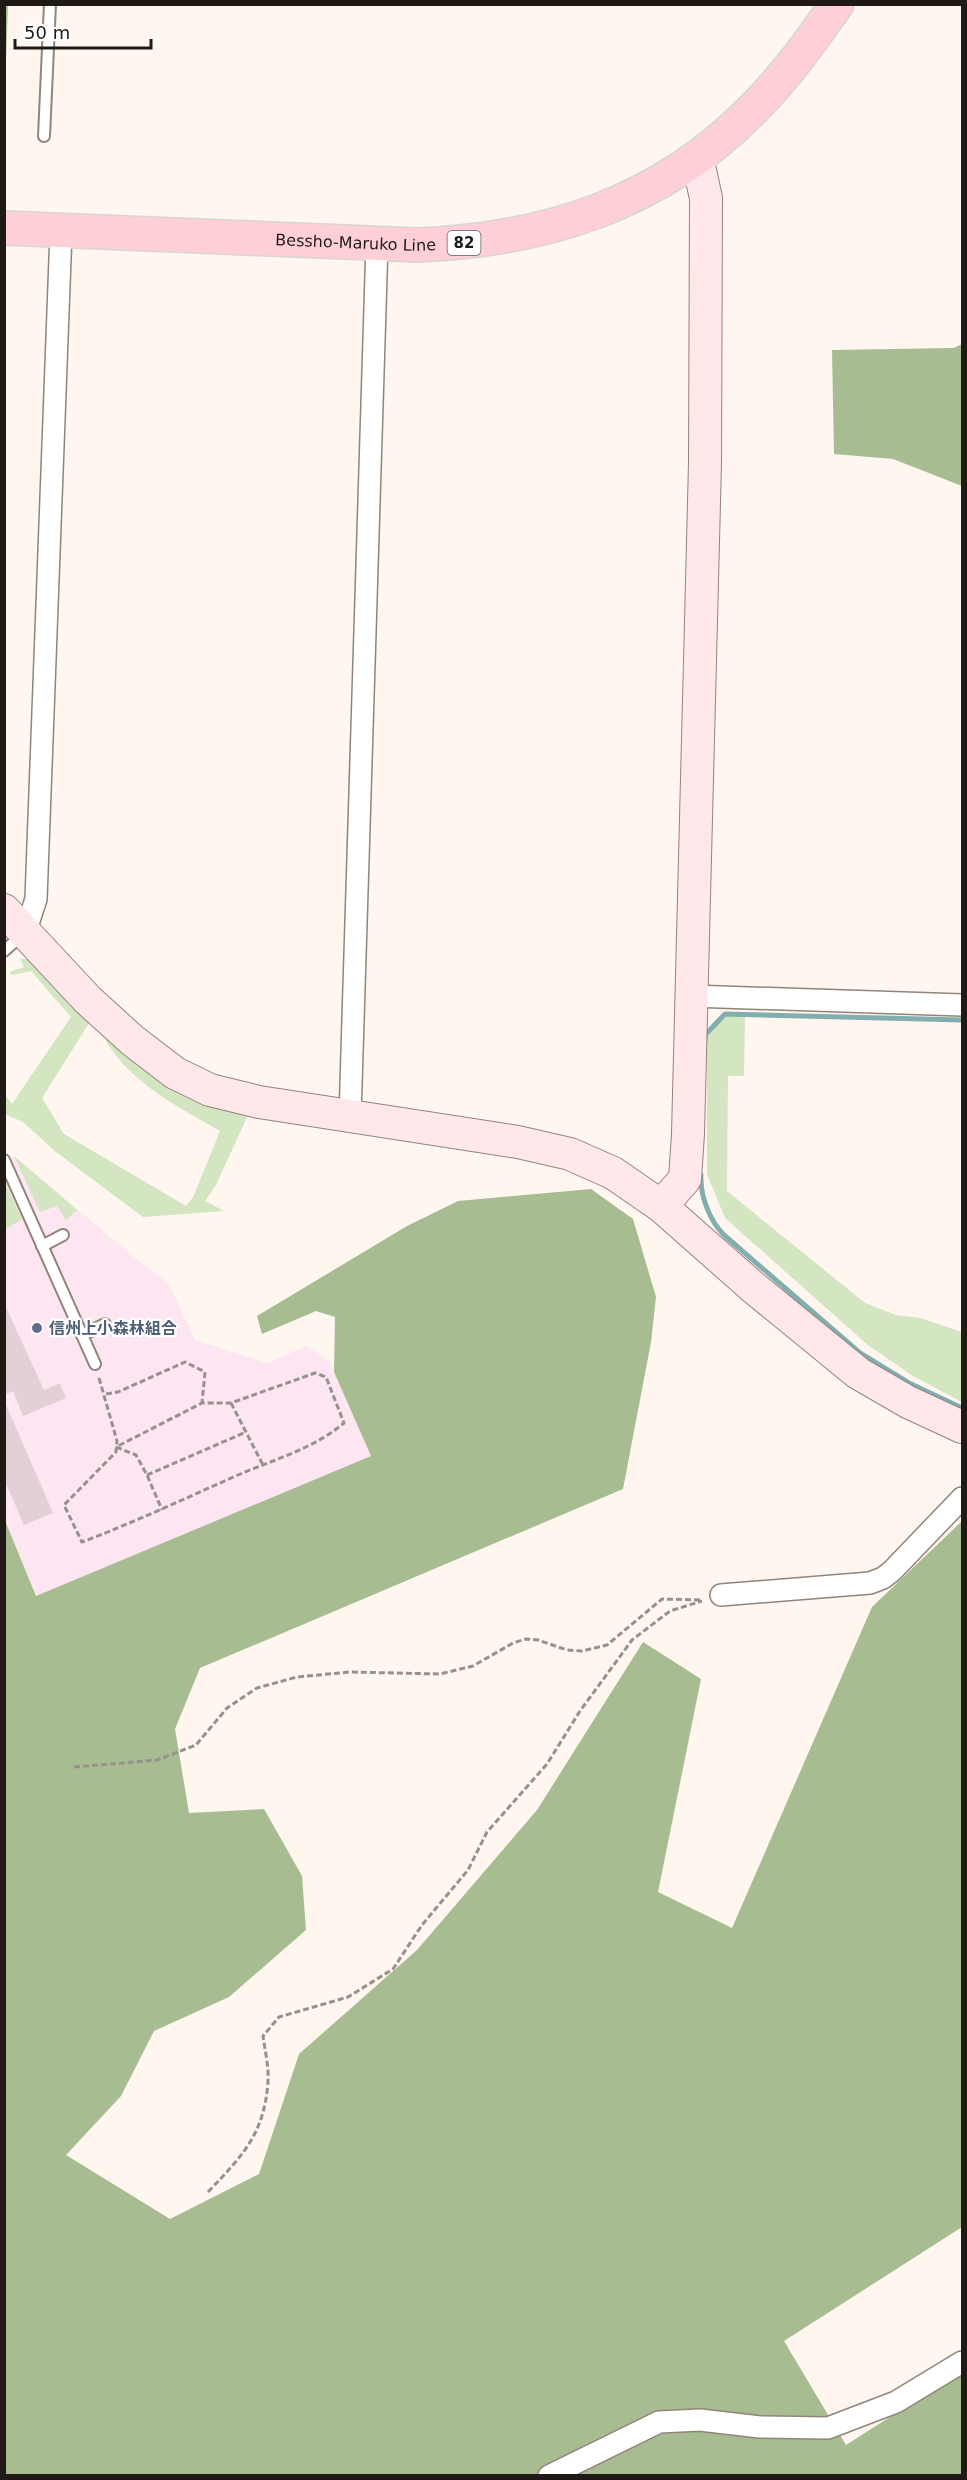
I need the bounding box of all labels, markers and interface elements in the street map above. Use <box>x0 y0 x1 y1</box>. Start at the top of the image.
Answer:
scale bar <box>15 12 152 50</box>
text: 50 m <box>24 22 70 43</box>
street label: Bessho-Maruko Line <box>275 230 437 255</box>
road number: 82 <box>448 231 480 255</box>
place label: 信州上小森林組合 <box>48 1319 177 1338</box>
marker: 信州上小森林組合 <box>30 1321 44 1335</box>

